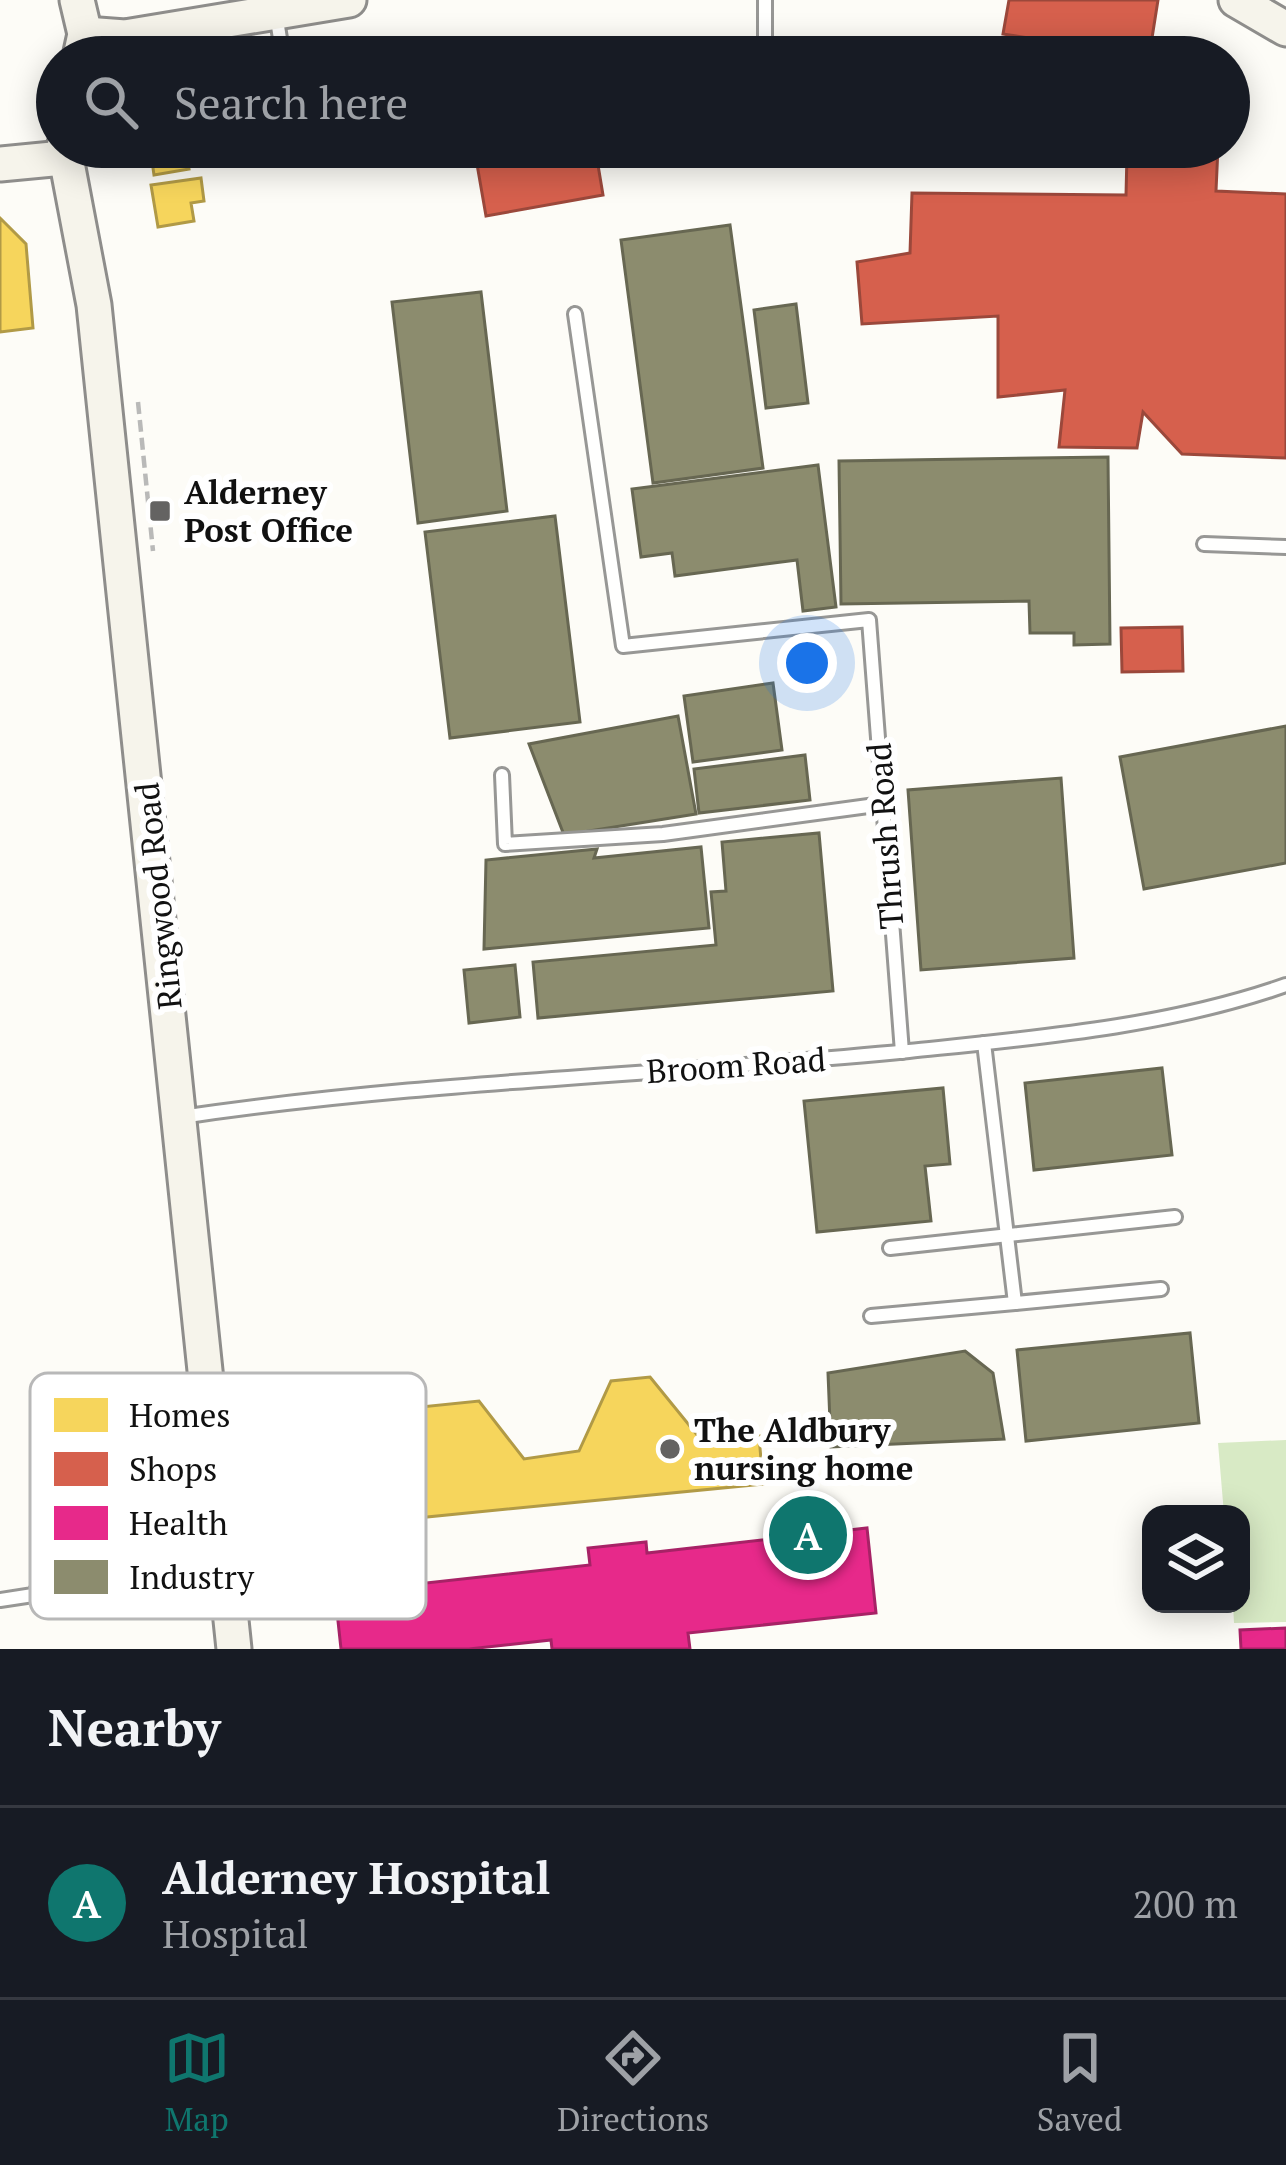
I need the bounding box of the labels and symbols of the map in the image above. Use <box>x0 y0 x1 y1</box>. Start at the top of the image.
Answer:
place label: Alderney Post Office <box>184 470 353 551</box>
marker: Alderney Post Office <box>147 498 173 524</box>
your location <box>777 633 837 693</box>
street label: Thrush Road <box>857 741 912 931</box>
street label: Ringwood Road <box>124 780 191 1012</box>
street label: Broom Road <box>645 1037 827 1092</box>
legend <box>30 1373 426 1619</box>
text: Homes <box>129 1393 231 1436</box>
place label: The Aldbury nursing home <box>694 1408 914 1489</box>
marker: The Aldbury nursing home <box>657 1436 683 1462</box>
text: Shops <box>129 1447 217 1490</box>
pin: A <box>769 1490 847 1580</box>
text: Health <box>129 1501 228 1544</box>
text: Industry <box>129 1555 255 1598</box>

